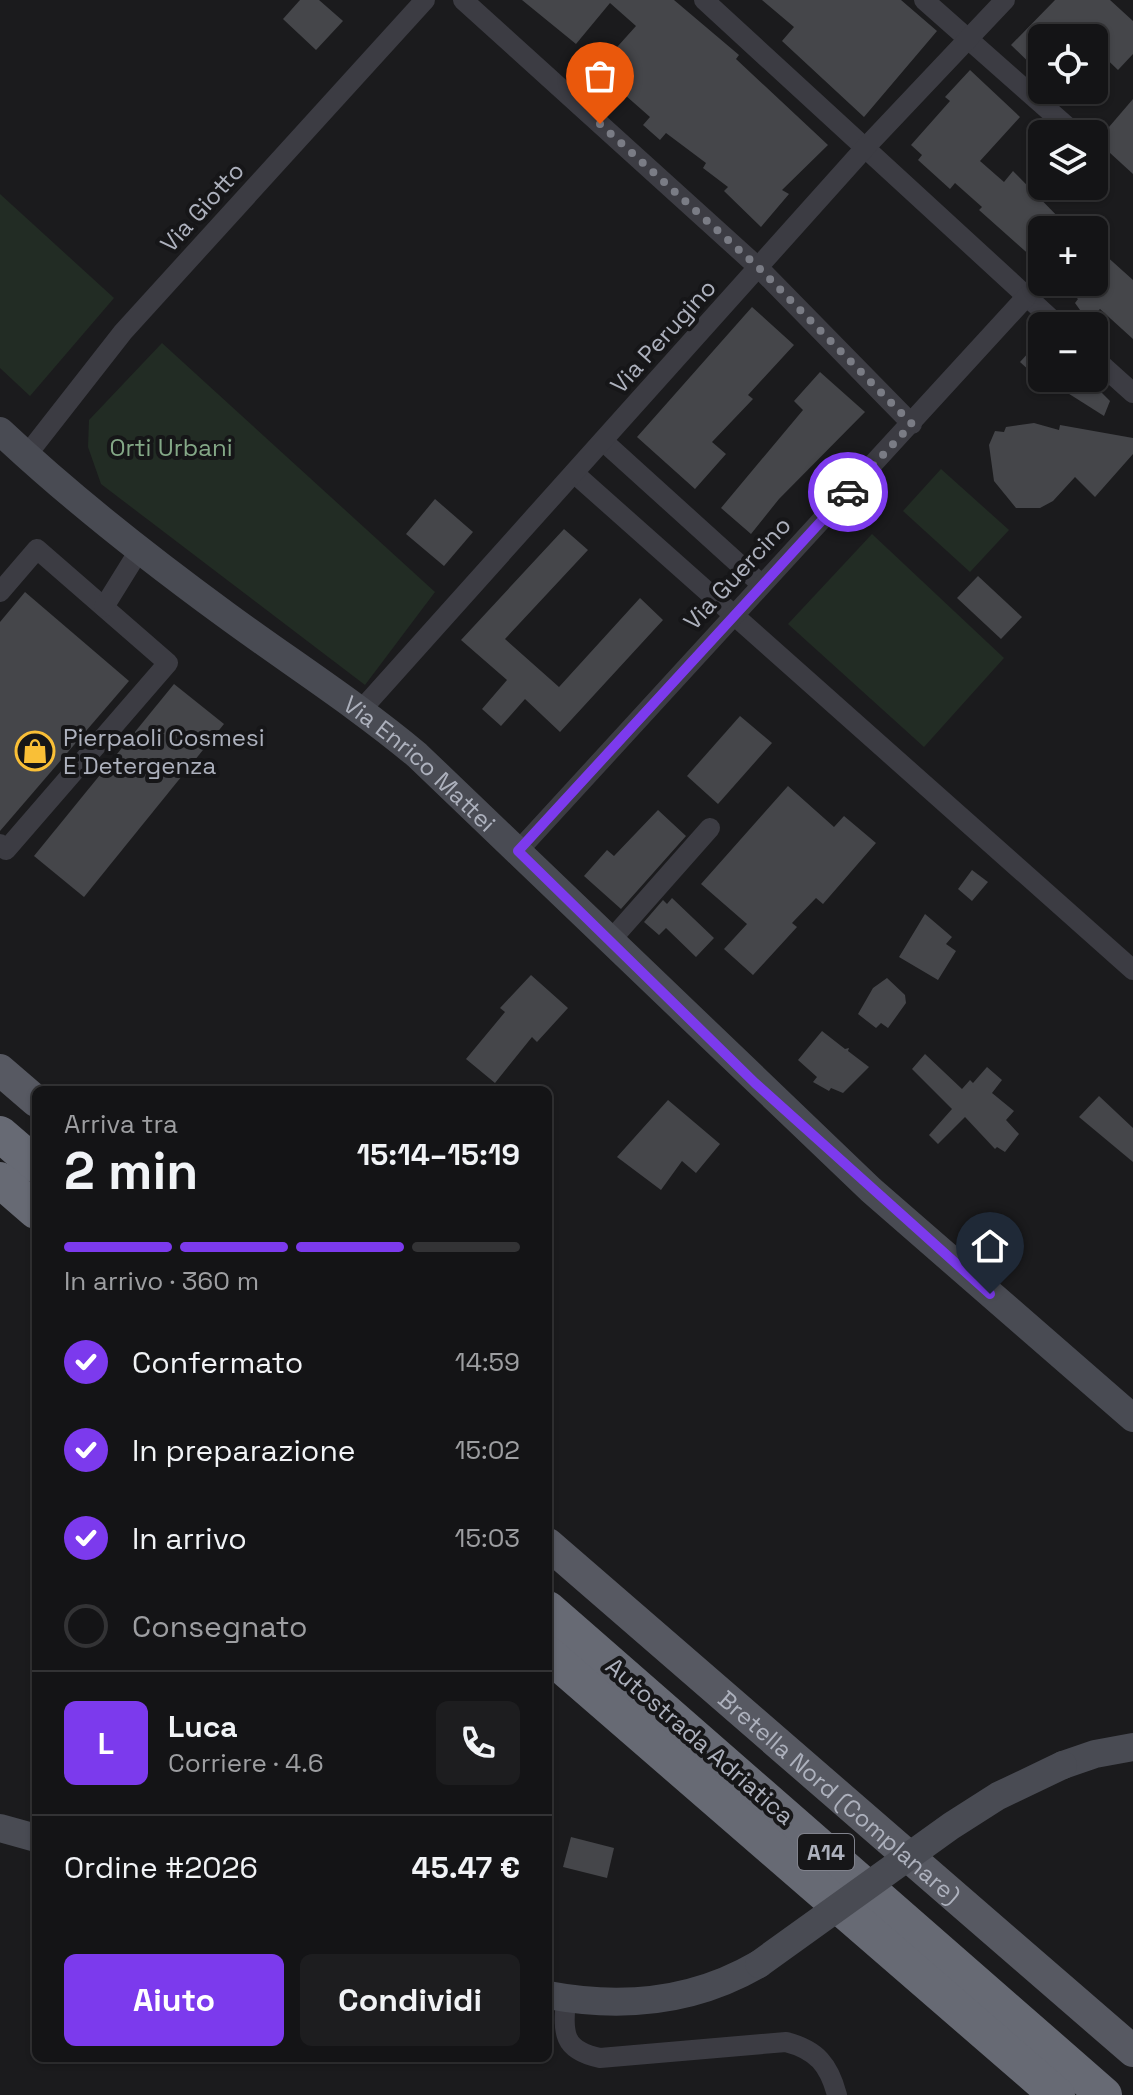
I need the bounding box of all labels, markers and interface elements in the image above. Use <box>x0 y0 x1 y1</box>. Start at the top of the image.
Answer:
map controls <box>1028 24 1108 392</box>
button: locate <box>1028 24 1108 104</box>
pin <box>566 42 634 124</box>
icon: bag <box>578 54 622 98</box>
button: layers <box>1028 120 1108 200</box>
street label: Via Giotto <box>153 155 251 259</box>
button: + <box>1028 216 1108 296</box>
street label: Via Perugino <box>603 272 723 400</box>
button: − <box>1028 312 1108 392</box>
park label: Orti Urbani <box>109 432 233 463</box>
courier <box>808 452 888 532</box>
icon: car <box>826 470 870 514</box>
street label: Via Guercino <box>677 510 797 636</box>
street label: Via Enrico Mattei <box>338 688 503 838</box>
place label: Pierpaoli Cosmesi E Detergenza <box>63 722 265 781</box>
shop icon: Pierpaoli Cosmesi E Detergenza <box>14 730 56 772</box>
text: Arriva tra <box>64 1107 178 1141</box>
text: 15:14–15:19 <box>357 1135 520 1174</box>
text: 2 min <box>64 1138 198 1204</box>
pin <box>956 1212 1024 1294</box>
icon: home <box>968 1224 1012 1268</box>
text: In arrivo · 360 m <box>64 1264 259 1298</box>
icon: check <box>64 1340 108 1384</box>
text: Confermato <box>132 1343 303 1382</box>
text: 14:59 <box>455 1345 520 1379</box>
icon: check <box>64 1428 108 1472</box>
text: In preparazione <box>132 1431 356 1470</box>
text: 15:02 <box>455 1433 520 1467</box>
icon: check <box>64 1516 108 1560</box>
text: In arrivo <box>132 1519 247 1558</box>
text: 15:03 <box>455 1521 520 1555</box>
text: Consegnato <box>132 1607 308 1646</box>
street label: Autostrada Adriatica <box>599 1651 801 1831</box>
street label: Bretella Nord (Complanare) <box>712 1683 967 1910</box>
button: phone <box>436 1701 520 1785</box>
text: Luca <box>168 1707 238 1746</box>
text: L <box>98 1724 114 1763</box>
text: Corriere · 4.6 <box>168 1746 324 1780</box>
road number: A14 <box>798 1834 854 1870</box>
text: Ordine #2026 <box>64 1848 258 1887</box>
text: 45.47 € <box>412 1848 520 1887</box>
button: Aiuto <box>64 1954 284 2046</box>
button: Condividi <box>300 1954 520 2046</box>

